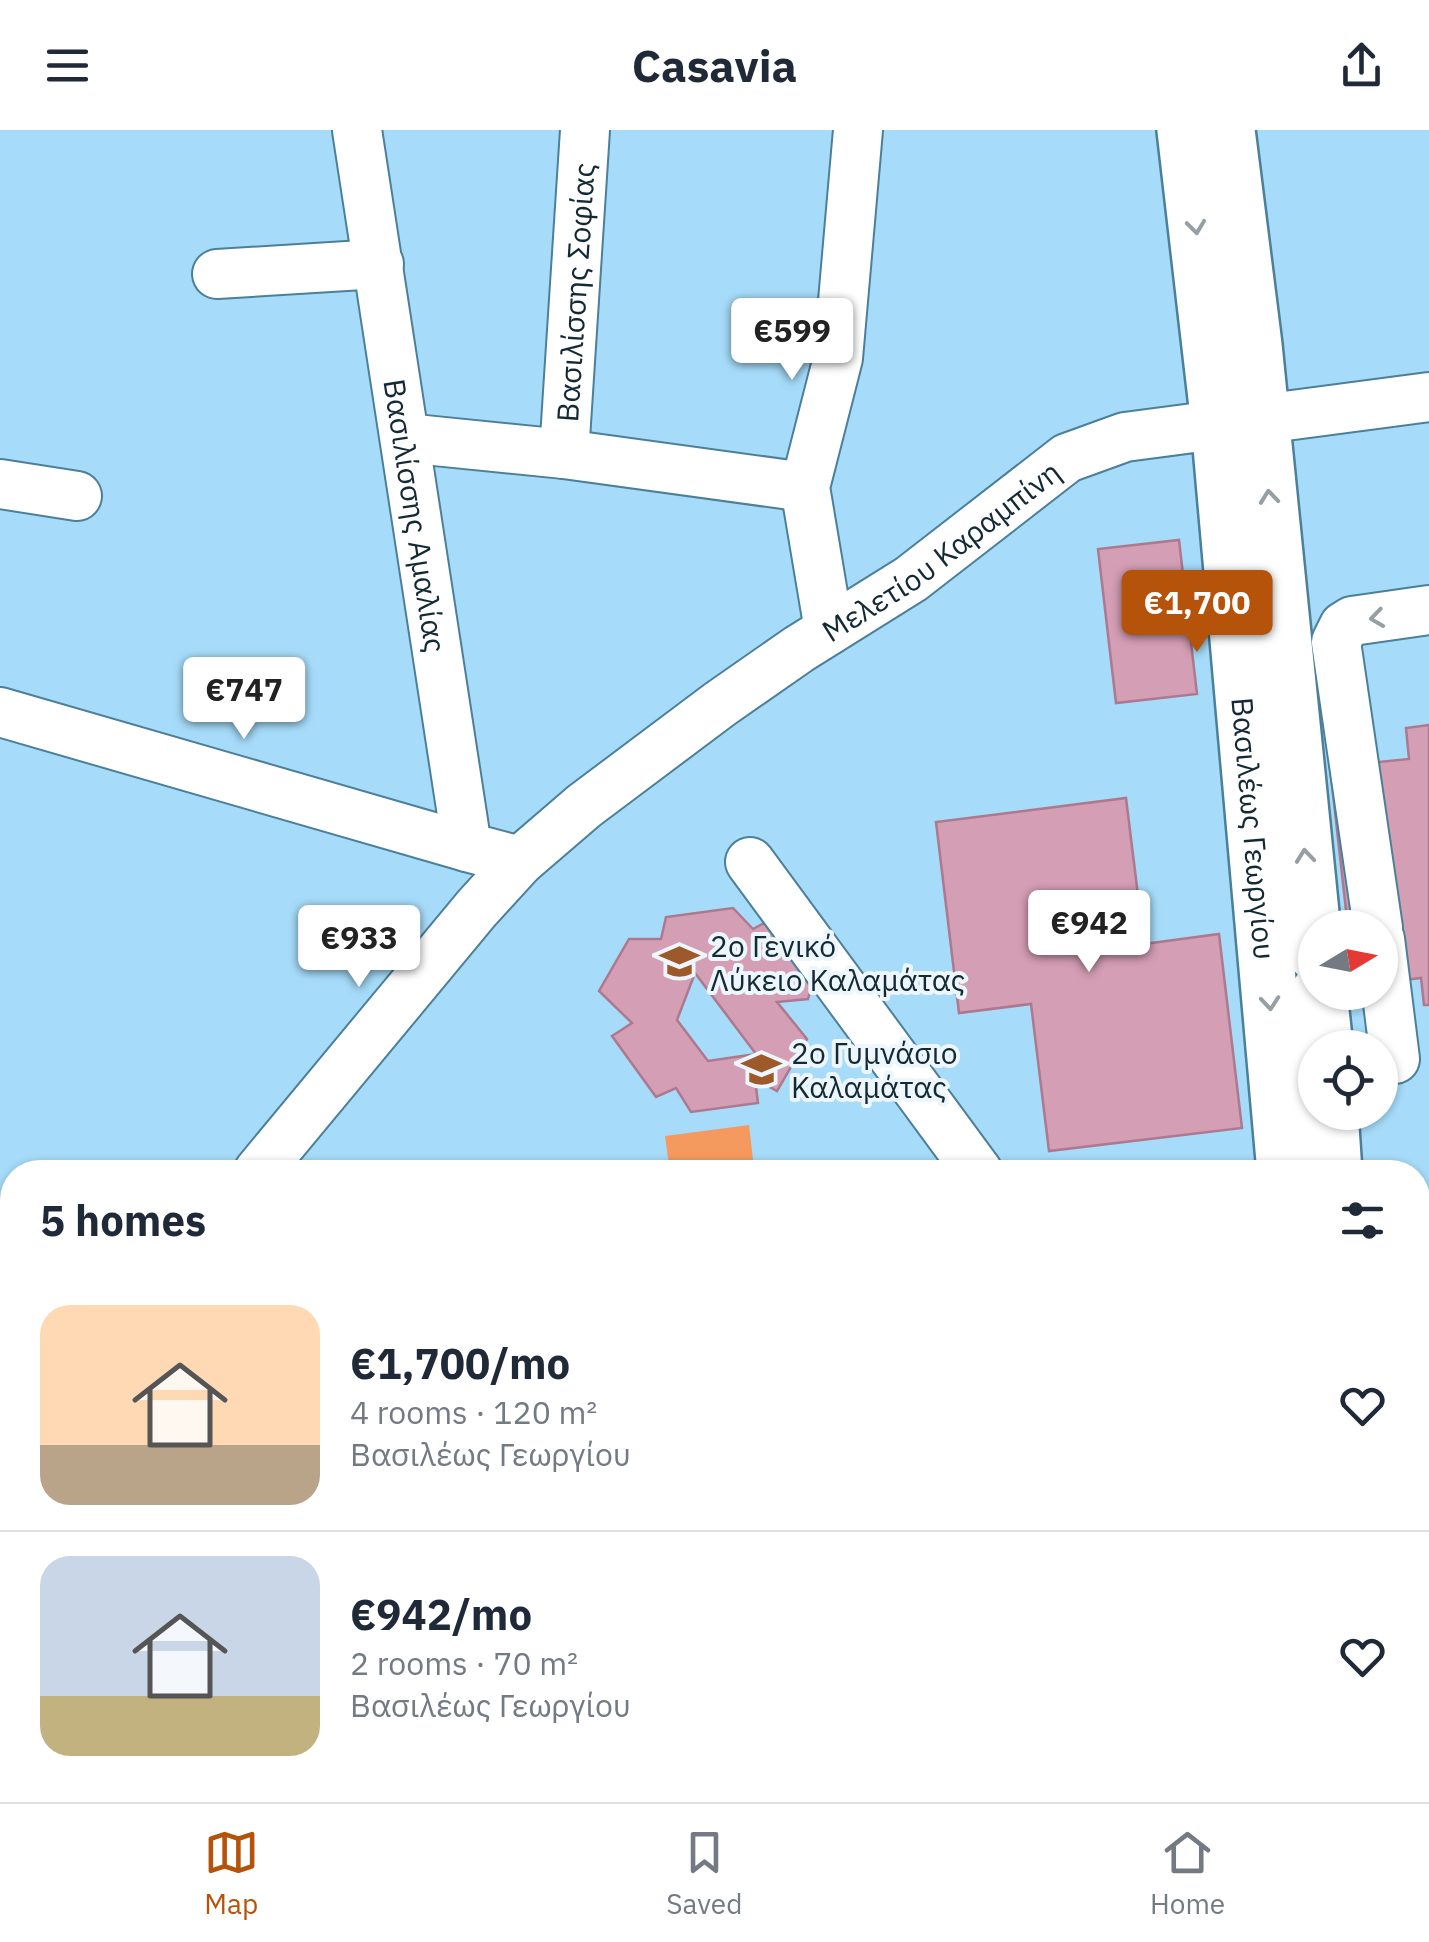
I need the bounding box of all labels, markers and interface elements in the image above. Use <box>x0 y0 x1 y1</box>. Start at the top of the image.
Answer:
text: Casavia <box>632 36 797 94</box>
icon: menu <box>40 38 95 93</box>
icon: share <box>1334 38 1389 93</box>
street label: Βασιλίσσης Σοφίας <box>547 162 602 423</box>
one-way arrow <box>1185 218 1206 235</box>
pin: €599 <box>733 298 851 383</box>
text: €599 <box>753 309 831 351</box>
street label: Βασιλίσσης Αμαλίας <box>376 376 456 655</box>
street label: Μελετίου Καραμπίνη <box>814 451 1068 650</box>
one-way arrow <box>1259 489 1280 505</box>
pin: €1,700 <box>1116 570 1278 655</box>
text: €1,700 <box>1144 581 1250 623</box>
one-way arrow <box>1369 606 1385 627</box>
pin: €747 <box>185 657 303 742</box>
text: €747 <box>205 668 283 710</box>
street label: Βασιλέως Γεωργίου <box>1224 695 1286 961</box>
one-way arrow <box>1295 847 1316 863</box>
pin: €942 <box>1030 890 1148 975</box>
text: €942 <box>1050 901 1128 943</box>
pin: €933 <box>300 905 418 990</box>
north arrow <box>1298 910 1398 1010</box>
map controls <box>1298 910 1398 1130</box>
text: €933 <box>320 916 398 958</box>
place label: 2ο Γενικό Λύκειο Καλαμάτας <box>710 926 965 999</box>
school or university icon: 2ο Γενικό Λύκειο Καλαμάτας <box>659 941 701 983</box>
one-way arrow <box>1258 996 1280 1012</box>
button: locate <box>1298 1030 1398 1130</box>
place label: 2ο Γυμνάσιο Καλαμάτας <box>791 1033 957 1106</box>
school or university icon: 2ο Γυμνάσιο Καλαμάτας <box>740 1048 782 1090</box>
text: 5 homes <box>40 1193 206 1248</box>
icon: filters <box>1335 1193 1390 1248</box>
text: €1,700/mo <box>350 1336 570 1391</box>
icon: home <box>120 1345 240 1465</box>
icon: heart <box>1335 1378 1390 1433</box>
text: 4 rooms · 120 m² <box>350 1391 597 1433</box>
text: Βασιλέως Γεωργίου <box>350 1433 631 1475</box>
text: €942/mo <box>350 1587 532 1642</box>
icon: home <box>120 1596 240 1716</box>
icon: heart <box>1335 1629 1390 1684</box>
text: 2 rooms · 70 m² <box>350 1642 578 1684</box>
text: Βασιλέως Γεωργίου <box>350 1684 631 1726</box>
tab: Map <box>204 1825 259 1922</box>
tab: Saved <box>666 1825 742 1922</box>
tab: Home <box>1150 1825 1225 1922</box>

